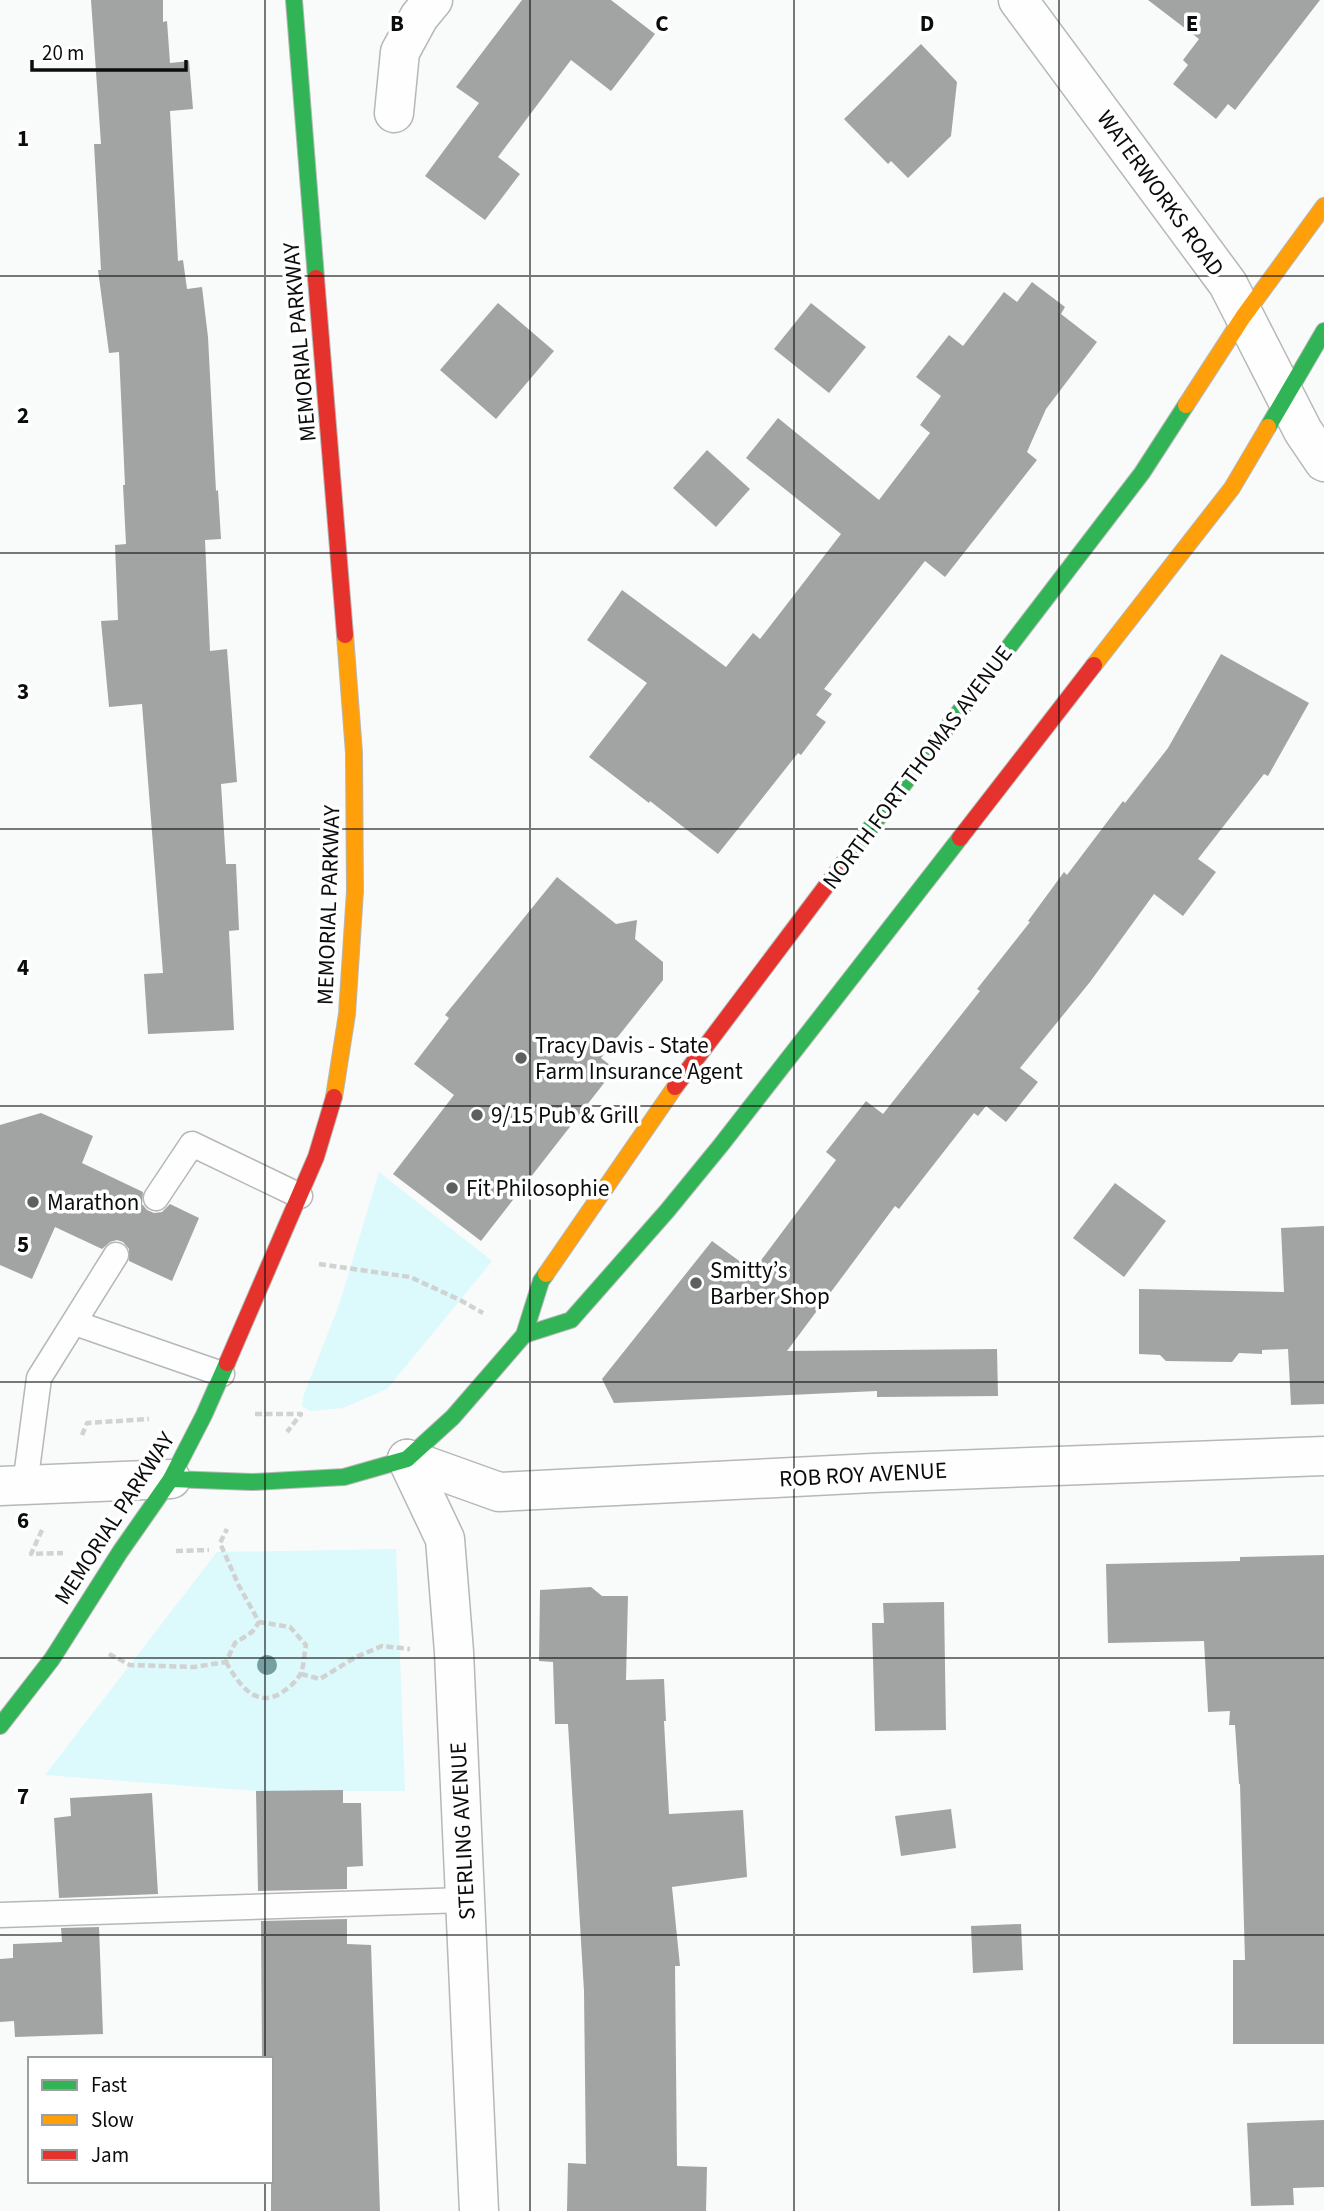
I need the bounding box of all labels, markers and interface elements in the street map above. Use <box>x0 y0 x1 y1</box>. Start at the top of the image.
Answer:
text: B <box>390 7 404 40</box>
text: C <box>655 7 669 40</box>
text: D <box>920 7 934 40</box>
text: E <box>1186 7 1198 40</box>
scale bar <box>32 28 186 72</box>
text: 20 m <box>42 38 84 68</box>
street label: WATERWORKS ROAD <box>1089 103 1232 283</box>
text: 1 <box>17 122 29 155</box>
street label: MEMORIAL PARKWAY <box>274 241 325 443</box>
text: 2 <box>17 399 29 432</box>
street label: NORTH FORT THOMAS AVENUE <box>815 639 1020 896</box>
text: 3 <box>17 675 29 708</box>
street label: MEMORIAL PARKWAY <box>309 804 348 1006</box>
text: 4 <box>17 951 29 984</box>
place label: Tracy Davis - State Farm Insurance Agent <box>535 1029 743 1088</box>
marker: Tracy Davis - State Farm Insurance Agent <box>513 1050 529 1066</box>
place label: 9/15 Pub & Grill <box>491 1099 639 1132</box>
marker: 9/15 Pub & Grill <box>469 1107 485 1123</box>
place label: Fit Philosophie <box>466 1172 609 1205</box>
marker: Fit Philosophie <box>444 1180 460 1196</box>
place label: Marathon <box>47 1186 139 1219</box>
marker: Marathon <box>25 1194 41 1210</box>
text: 5 <box>17 1228 29 1261</box>
place label: Smitty’s Barber Shop <box>710 1254 830 1313</box>
marker: Smitty’s Barber Shop <box>688 1275 704 1291</box>
street label: MEMORIAL PARKWAY <box>46 1425 183 1611</box>
street label: ROB ROY AVENUE <box>778 1454 948 1495</box>
text: 6 <box>17 1504 29 1537</box>
street label: STERLING AVENUE <box>441 1741 484 1921</box>
text: 7 <box>17 1780 29 1813</box>
legend <box>28 2057 273 2183</box>
text: Fast <box>91 2070 127 2100</box>
text: Slow <box>91 2105 134 2135</box>
text: Jam <box>91 2140 129 2170</box>

